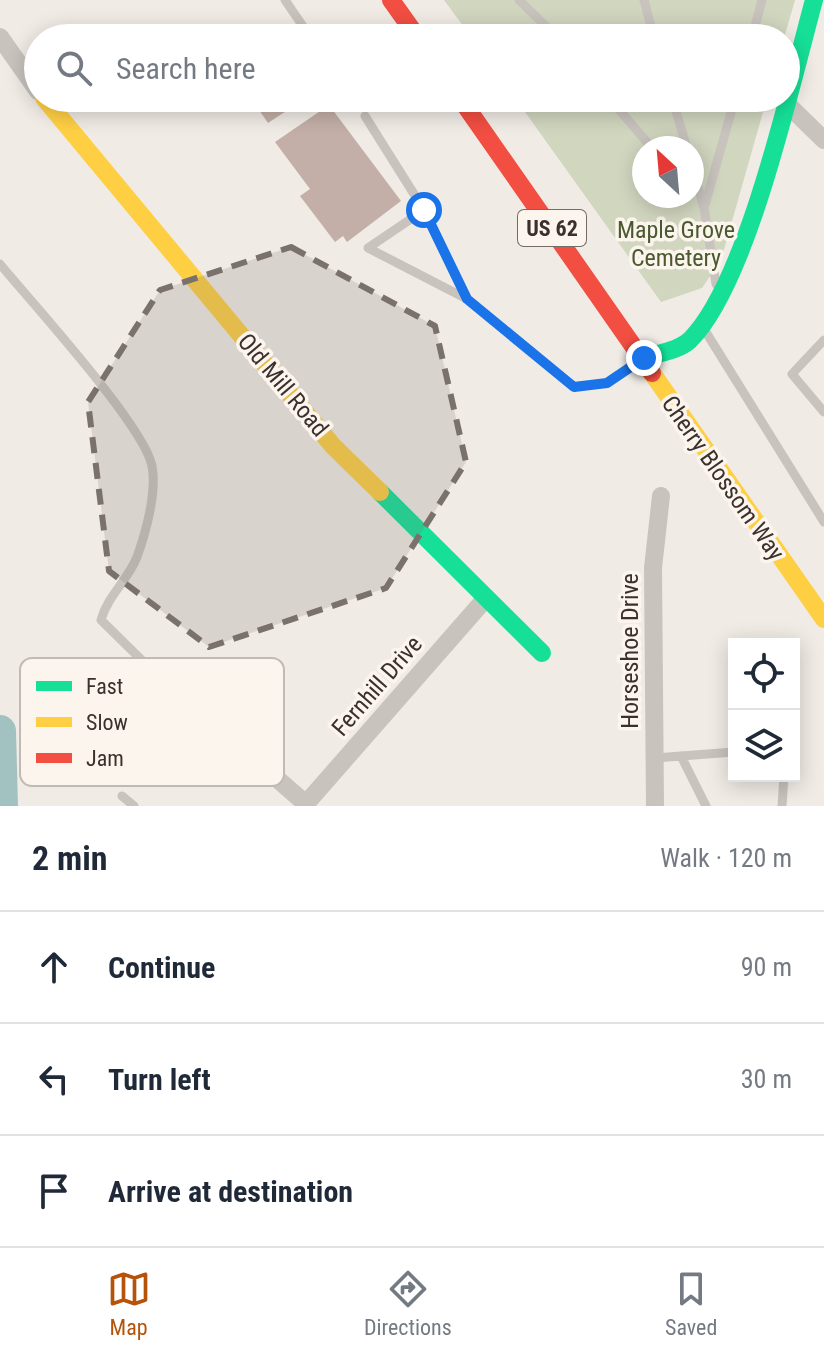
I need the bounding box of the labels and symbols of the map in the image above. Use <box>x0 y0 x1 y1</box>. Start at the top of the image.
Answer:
north arrow <box>632 136 704 208</box>
route start <box>406 192 442 228</box>
road number: US 62 <box>518 210 586 246</box>
park label: Maple Grove Cemetery <box>617 216 735 272</box>
street label: Old Mill Road <box>232 328 334 442</box>
route end <box>626 340 662 376</box>
street label: Cherry Blossom Way <box>656 390 790 566</box>
street label: Horseshoe Drive <box>616 573 644 729</box>
street label: Fernhill Drive <box>326 630 428 742</box>
legend <box>20 658 284 786</box>
text: Fast <box>86 674 123 699</box>
text: Slow <box>86 710 128 735</box>
text: Jam <box>86 746 124 771</box>

